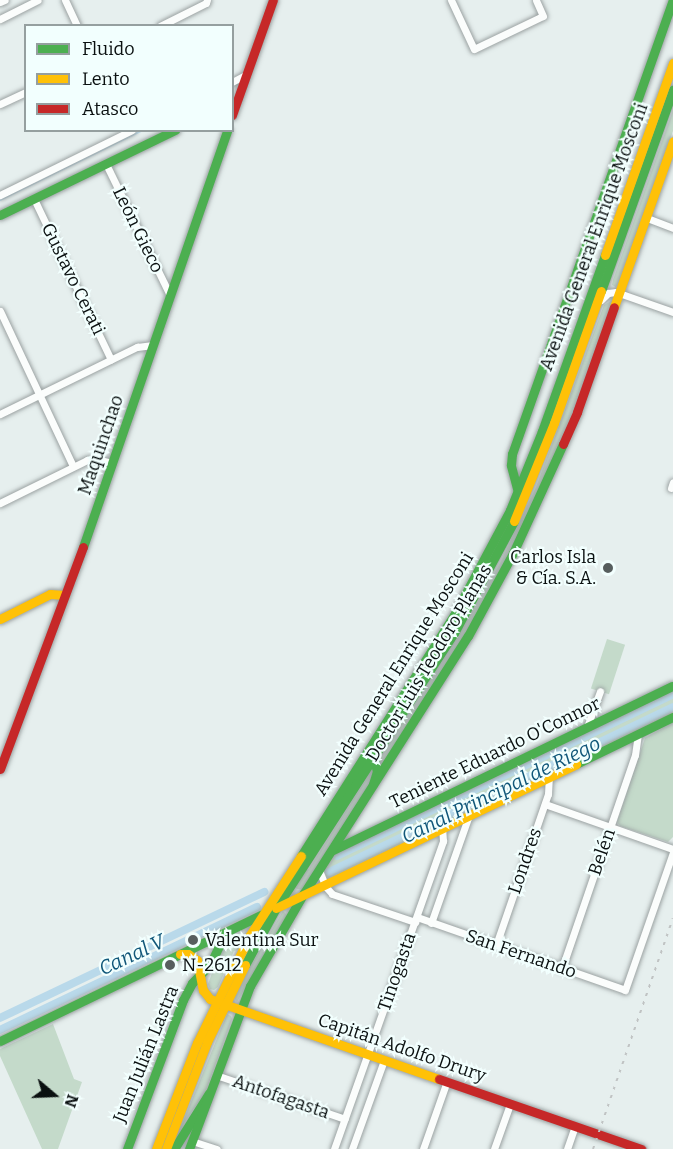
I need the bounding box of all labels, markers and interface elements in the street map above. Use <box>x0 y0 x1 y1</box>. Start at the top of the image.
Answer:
legend <box>24 24 234 132</box>
text: Fluido <box>82 38 135 60</box>
text: Lento <box>82 68 130 90</box>
text: Atasco <box>82 98 138 120</box>
street label: Avenida General Enrique Mosconi <box>535 100 653 374</box>
street label: León Gieco <box>108 184 168 276</box>
street label: Gustavo Cerati <box>37 220 109 338</box>
street label: Maquinchao <box>74 392 128 498</box>
place label: Carlos Isla & Cía. S.A. <box>510 547 596 590</box>
street label: Avenida General Enrique Mosconi <box>310 548 478 800</box>
street label: Doctor Luis Teodoro Planas <box>362 561 496 765</box>
marker: Carlos Isla & Cía. S.A. <box>601 561 615 575</box>
street label: Teniente Eduardo O'Connor <box>386 693 604 813</box>
water label: Canal Principal de Riego <box>398 731 604 849</box>
street label: Londres <box>504 825 546 897</box>
street label: Belén <box>584 826 620 878</box>
street label: San Fernando <box>463 925 579 983</box>
water label: Canal V <box>95 929 169 981</box>
place label: Valentina Sur <box>205 929 319 951</box>
street label: Tinogasta <box>373 930 421 1014</box>
marker: Valentina Sur <box>186 933 200 947</box>
place label: N-2612 <box>182 954 241 976</box>
marker: N-2612 <box>163 958 177 972</box>
street label: Juan Julián Lastra <box>109 982 183 1126</box>
street label: Capitán Adolfo Drury <box>315 1009 489 1087</box>
north arrow <box>24 1065 84 1125</box>
street label: Antofagasta <box>230 1070 332 1124</box>
text: N <box>61 1092 82 1110</box>

